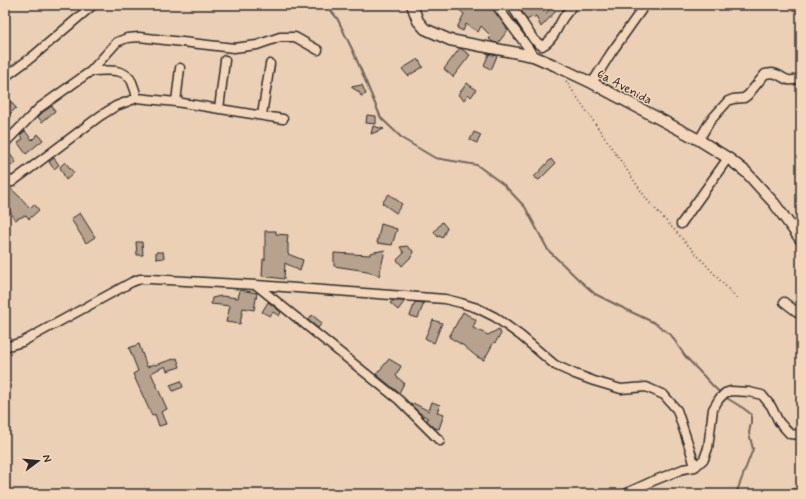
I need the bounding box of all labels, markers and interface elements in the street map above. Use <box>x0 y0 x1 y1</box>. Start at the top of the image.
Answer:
street label: 6a Avenida <box>594 66 655 109</box>
north arrow <box>18 441 58 481</box>
text: N <box>39 453 54 464</box>

